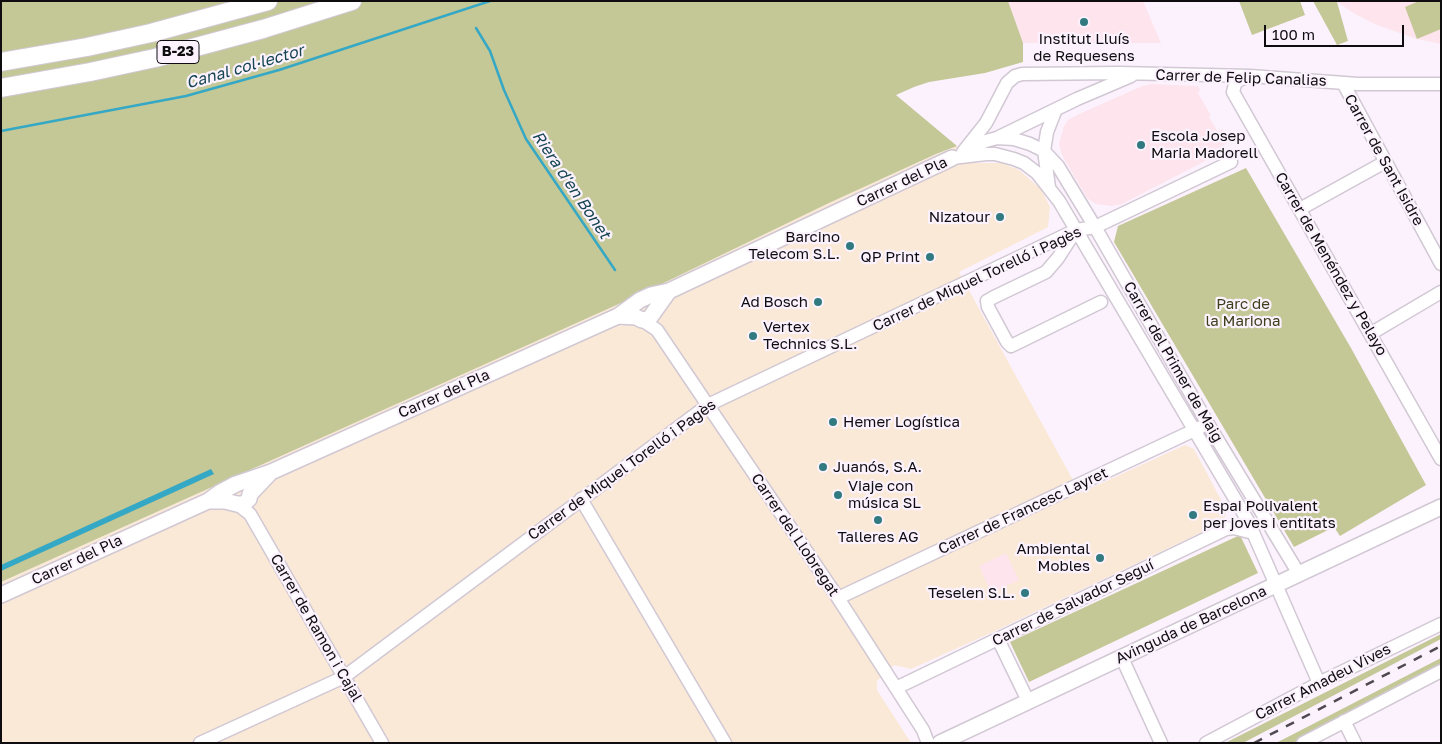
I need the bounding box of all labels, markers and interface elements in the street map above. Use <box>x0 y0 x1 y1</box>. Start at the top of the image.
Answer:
scale bar <box>1267 15 1407 47</box>
marker: Institut Lluís de Requesens <box>1078 16 1090 28</box>
text: 100 m <box>1272 25 1315 43</box>
place label: Institut Lluís de Requesens <box>1033 30 1135 65</box>
road number: B-23 <box>157 41 199 64</box>
water label: Canal col·lector <box>184 41 306 93</box>
street label: Carrer de Felip Canalias <box>1155 66 1327 90</box>
street label: Carrer de Sant Isidre <box>1340 91 1428 229</box>
place label: Escola Josep Maria Madorell <box>1151 127 1258 162</box>
water label: Riera d'en Bonet <box>528 128 614 242</box>
marker: Escola Josep Maria Madorell <box>1135 139 1147 151</box>
street label: Carrer del Pla <box>854 153 950 211</box>
street label: Carrer de Menéndez y Pelayo <box>1271 169 1391 359</box>
place label: Nizatour <box>929 208 990 226</box>
marker: Nizatour <box>994 211 1006 223</box>
street label: Carrer de Miquel Torelló i Pagès <box>870 223 1084 335</box>
place label: Barcino Telecom S.L. <box>749 228 840 263</box>
marker: Barcino Telecom S.L. <box>844 240 856 252</box>
place label: QP Print <box>861 248 920 266</box>
marker: QP Print <box>924 251 936 263</box>
street label: Carrer del Primer de Maig <box>1120 278 1226 446</box>
place label: Ad Bosch <box>741 293 808 311</box>
park label: Parc de la Mariona <box>1206 295 1280 330</box>
marker: Ad Bosch <box>812 296 824 308</box>
place label: Vertex Technics S.L. <box>763 318 857 353</box>
marker: Vertex Technics S.L. <box>747 330 759 342</box>
street label: Carrer del Pla <box>396 366 492 422</box>
street label: Carrer de Miquel Torelló i Pagès <box>524 396 720 544</box>
place label: Hemer Logística <box>843 413 960 431</box>
marker: Hemer Logística <box>827 416 839 428</box>
place label: Juanós, S.A. <box>833 458 922 476</box>
marker: Juanós, S.A. <box>817 461 829 473</box>
street label: Carrer de Francesc Layret <box>935 464 1111 558</box>
street label: Carrer del Llobregat <box>747 470 843 600</box>
place label: Viaje con música SL <box>848 477 921 512</box>
marker: Viaje con música SL <box>832 489 844 501</box>
place label: Espai Polivalent per joves i entitats <box>1203 497 1336 532</box>
marker: Espai Polivalent per joves i entitats <box>1187 509 1199 521</box>
marker: Talleres AG <box>872 514 884 526</box>
place label: Talleres AG <box>838 528 918 546</box>
street label: Carrer del Pla <box>29 531 125 589</box>
place label: Ambiental Mobles <box>1016 540 1090 575</box>
street label: Carrer de Ramon i Cajal <box>266 551 366 705</box>
marker: Ambiental Mobles <box>1094 552 1106 564</box>
street label: Carrer de Salvador Seguí <box>989 556 1157 650</box>
street label: Avinguda de Barcelona <box>1113 582 1269 668</box>
place label: Teselen S.L. <box>928 584 1015 602</box>
marker: Teselen S.L. <box>1019 587 1031 599</box>
street label: Carrer Amadeu Vives <box>1252 640 1394 724</box>

